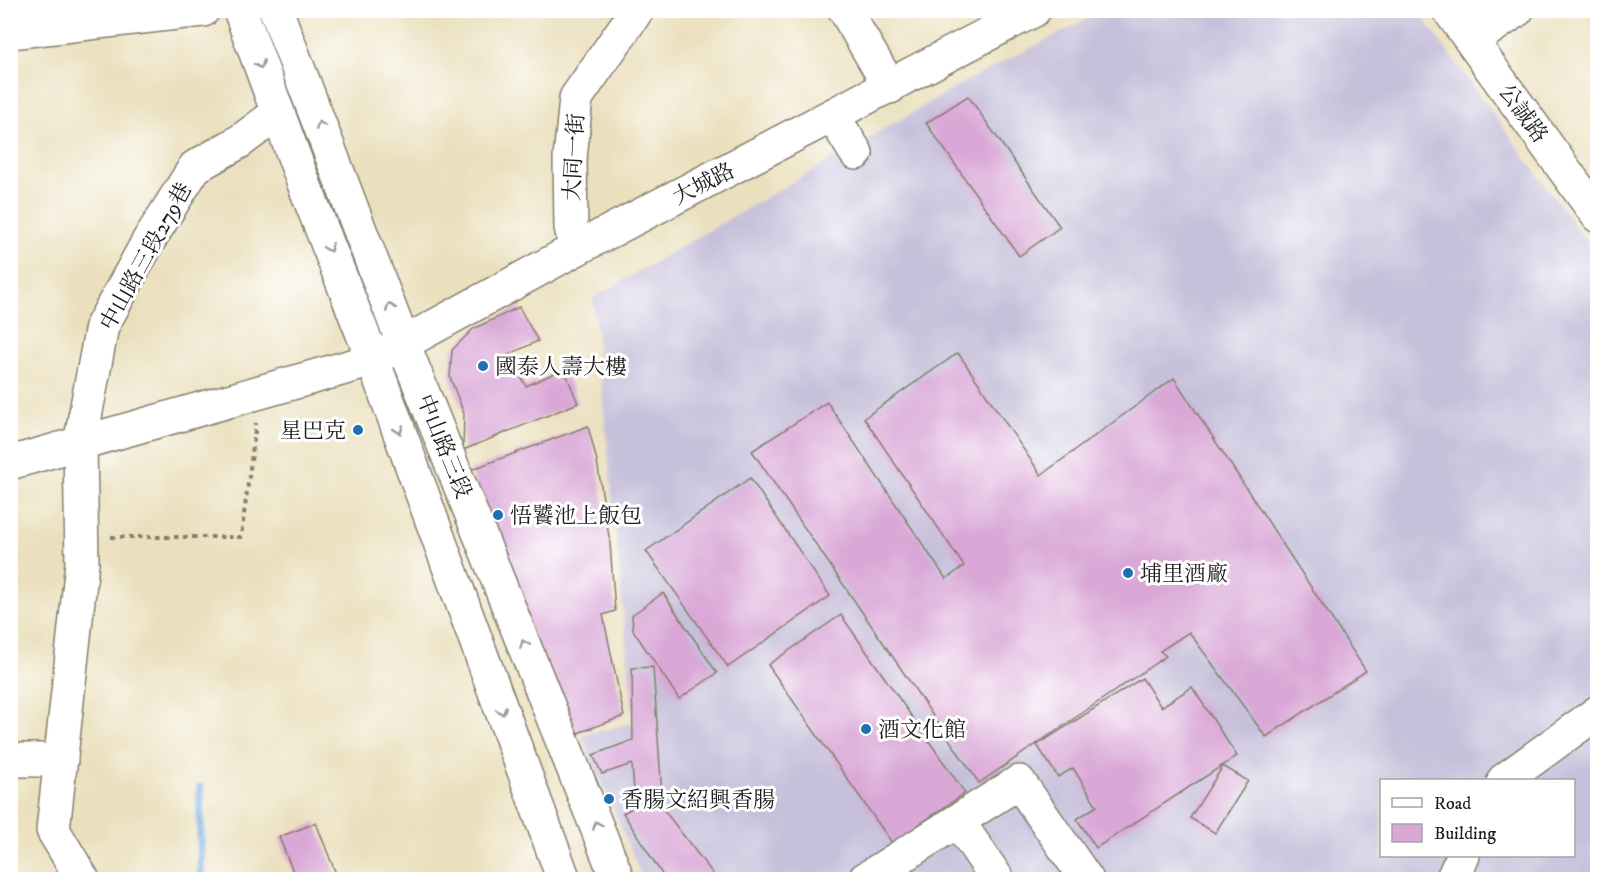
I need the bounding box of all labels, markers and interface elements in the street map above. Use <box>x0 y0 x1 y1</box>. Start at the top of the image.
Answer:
one-way arrow <box>253 59 265 70</box>
street label: 公誠路 <box>1492 79 1553 149</box>
street label: 大同一街 <box>559 112 590 202</box>
one-way arrow <box>315 120 327 131</box>
street label: 大城路 <box>668 157 739 211</box>
street label: 中山路三段279巷 <box>95 178 198 335</box>
one-way arrow <box>322 241 334 252</box>
one-way arrow <box>384 302 397 313</box>
place label: 國泰人壽大樓 <box>495 354 627 381</box>
marker: 國泰人壽大樓 <box>476 359 490 373</box>
street label: 中山路三段 <box>410 391 477 503</box>
place label: 星巴克 <box>280 418 346 445</box>
marker: 星巴克 <box>351 423 365 437</box>
one-way arrow <box>392 424 404 435</box>
place label: 悟饕池上飯包 <box>510 503 642 530</box>
marker: 悟饕池上飯包 <box>491 508 505 522</box>
place label: 埔里酒廠 <box>1140 561 1228 588</box>
marker: 埔里酒廠 <box>1121 566 1135 580</box>
one-way arrow <box>519 639 531 650</box>
one-way arrow <box>495 705 508 716</box>
place label: 酒文化館 <box>878 717 966 744</box>
marker: 酒文化館 <box>859 722 873 736</box>
legend <box>1380 779 1575 857</box>
place label: 香腸文紹興香腸 <box>621 787 775 814</box>
marker: 香腸文紹興香腸 <box>602 792 616 806</box>
text: Road <box>1434 793 1471 815</box>
one-way arrow <box>591 820 604 831</box>
text: Building <box>1434 823 1496 845</box>

